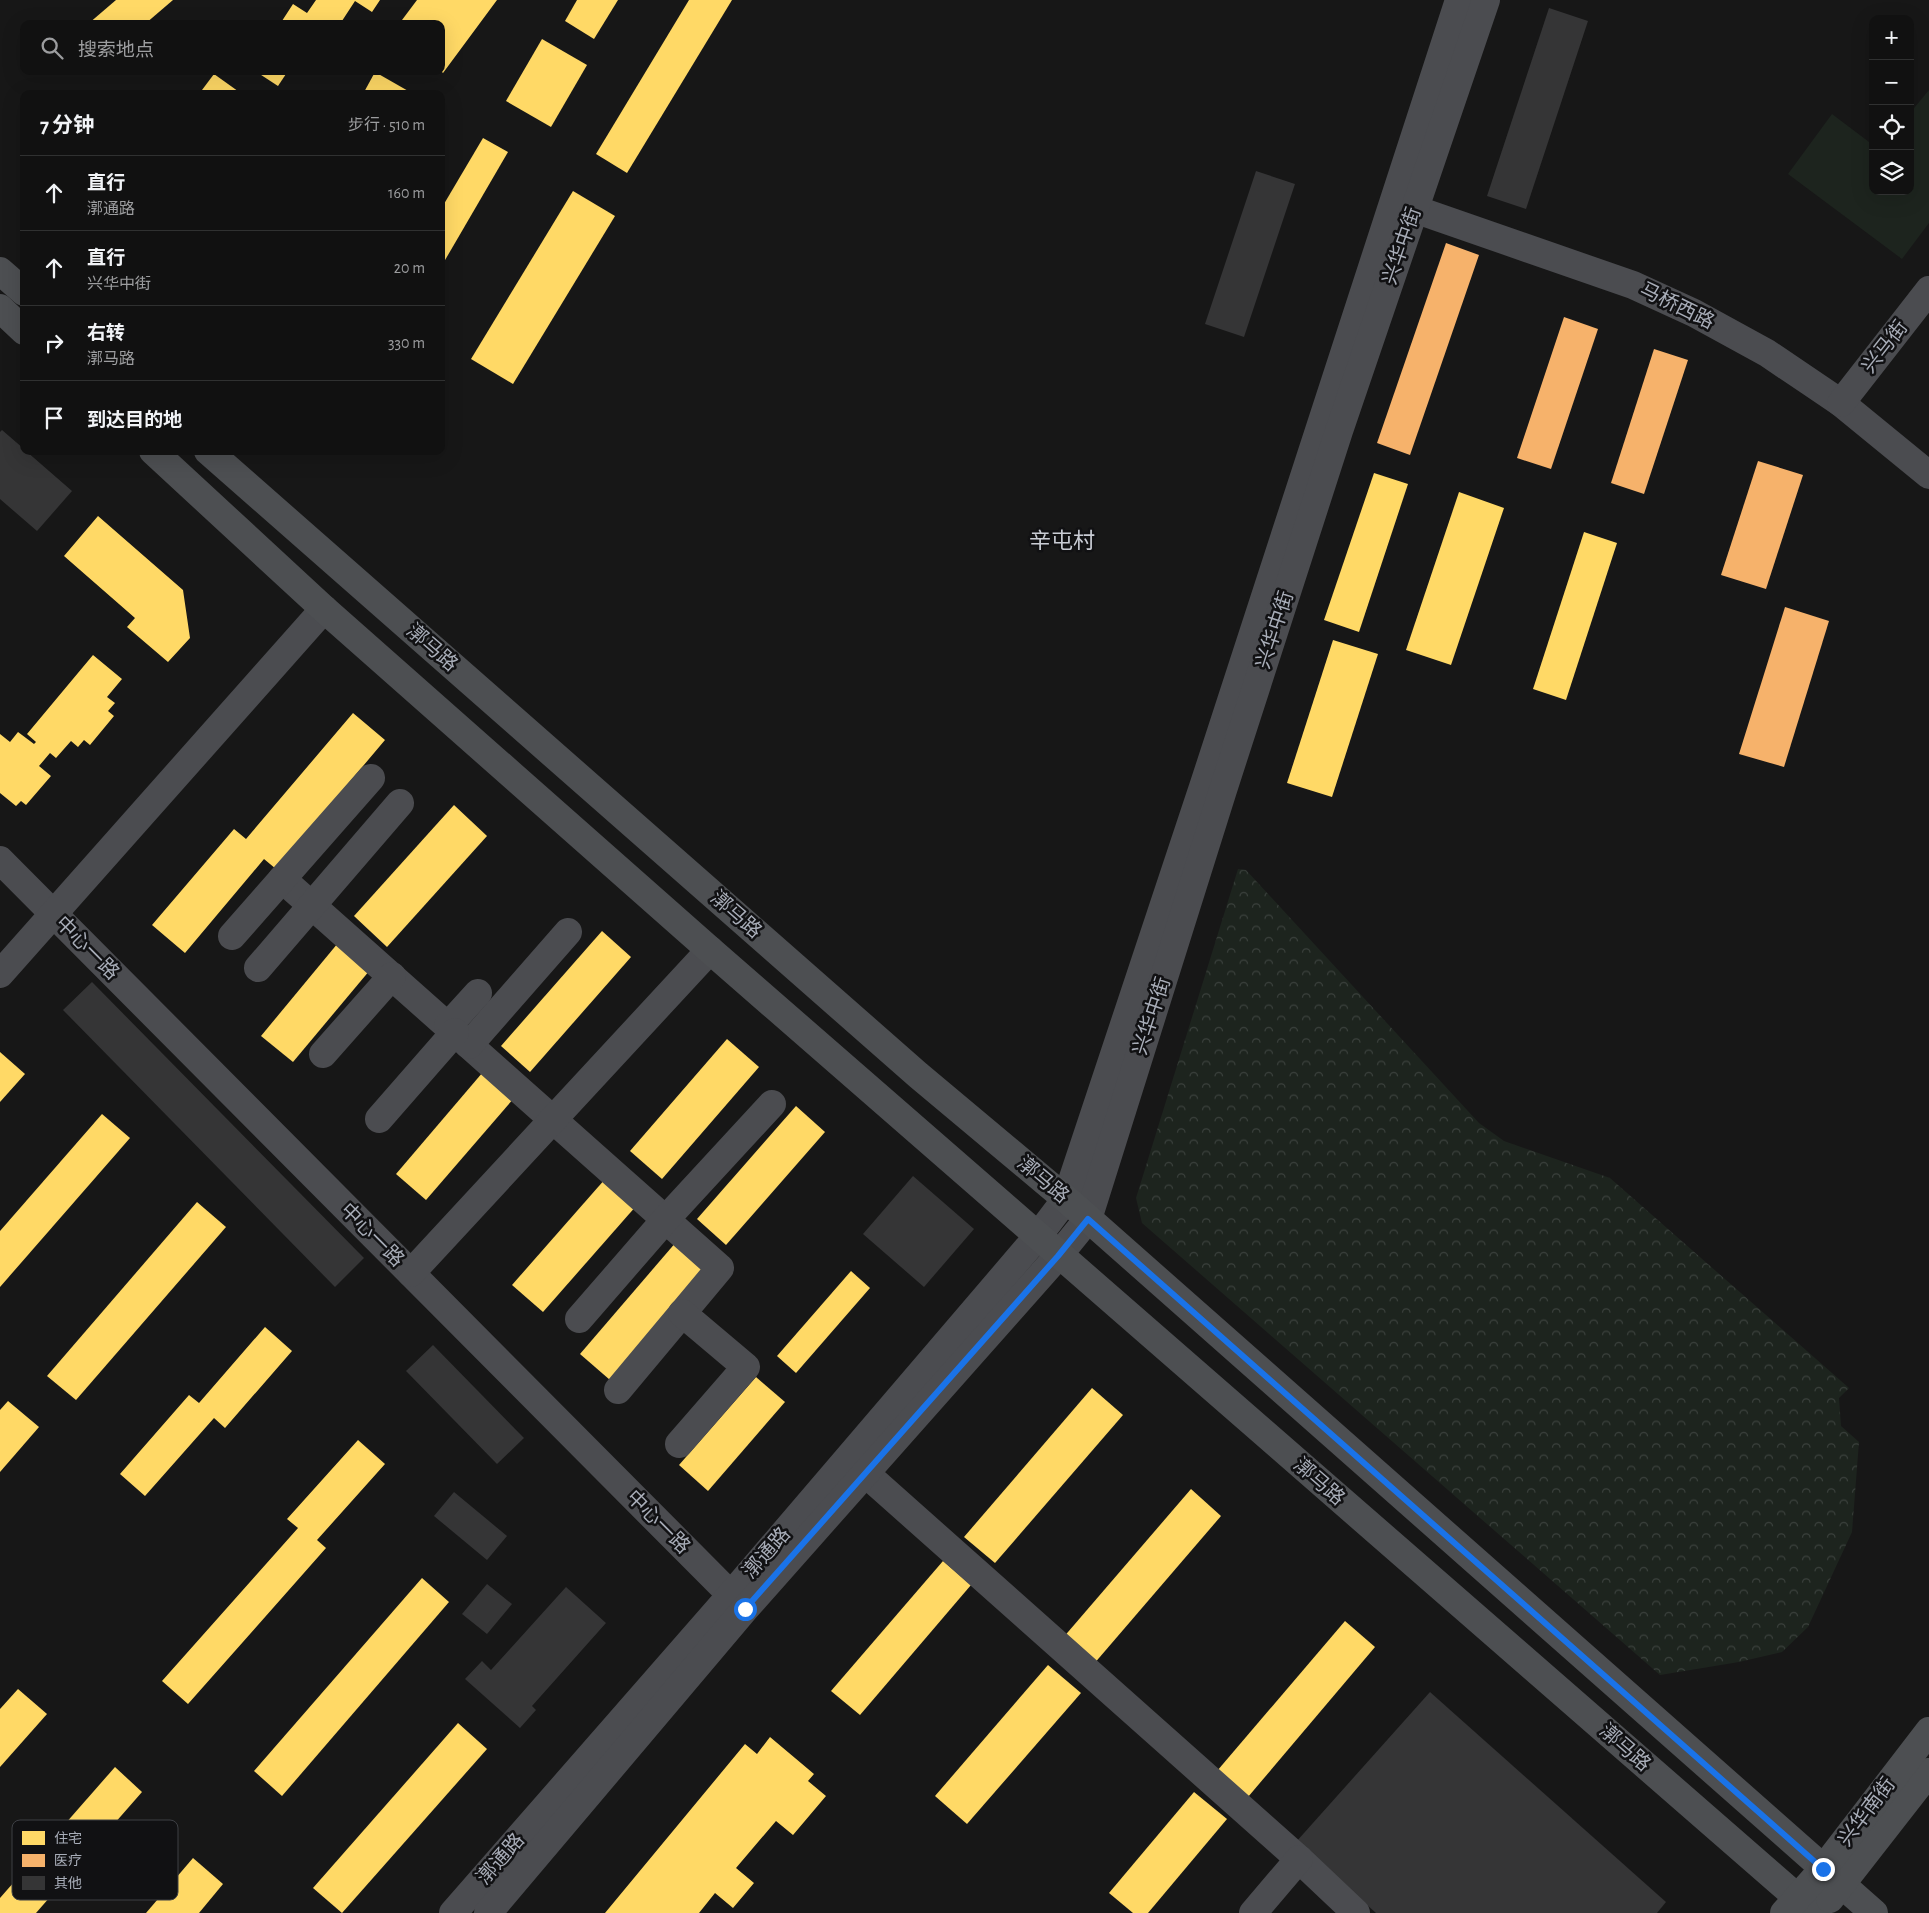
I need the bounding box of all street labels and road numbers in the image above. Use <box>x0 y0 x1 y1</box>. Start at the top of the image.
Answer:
street label: 兴华中街 <box>1379 205 1424 287</box>
street label: 马桥西路 <box>1637 279 1718 333</box>
street label: 兴马街 <box>1858 317 1911 377</box>
street label: 兴华中街 <box>1252 589 1297 671</box>
street label: 漷马路 <box>403 620 462 675</box>
street label: 漷马路 <box>707 887 766 942</box>
street label: 中心一路 <box>52 912 123 983</box>
street label: 兴华中街 <box>1129 975 1174 1057</box>
street label: 漷马路 <box>1014 1152 1073 1207</box>
street label: 中心一路 <box>337 1199 408 1270</box>
street label: 漷马路 <box>1290 1454 1349 1509</box>
street label: 中心一路 <box>623 1486 694 1557</box>
street label: 漷通路 <box>739 1523 794 1582</box>
street label: 漷马路 <box>1596 1720 1655 1775</box>
street label: 兴华南街 <box>1834 1773 1899 1850</box>
street label: 漷通路 <box>473 1829 528 1888</box>

